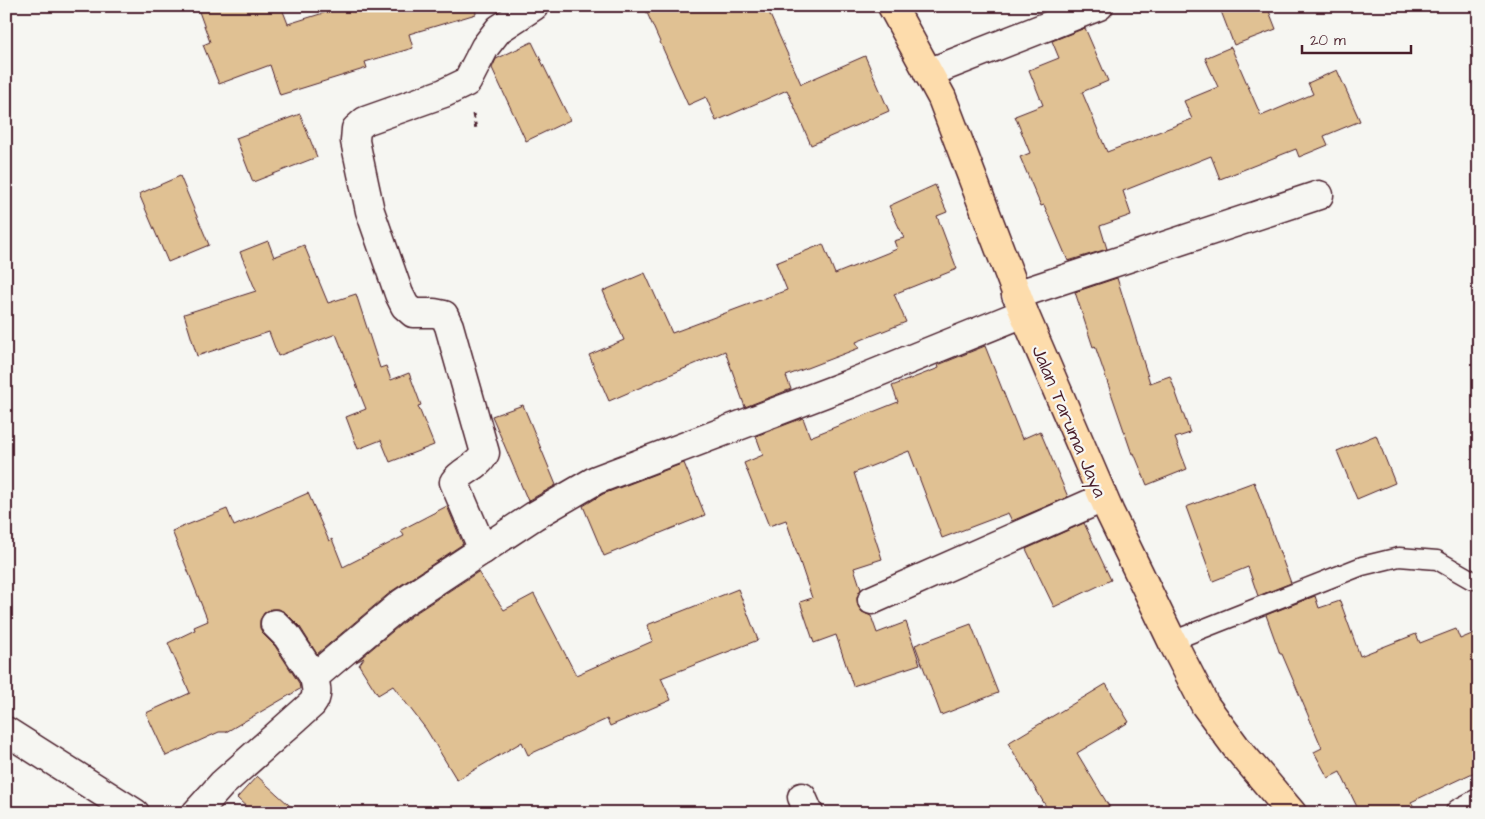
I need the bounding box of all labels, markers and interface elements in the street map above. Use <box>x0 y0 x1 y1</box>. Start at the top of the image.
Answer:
scale bar <box>1302 22 1411 54</box>
text: 20 m <box>1310 30 1346 51</box>
street label: Jalan Taruma Jaya <box>1023 341 1113 503</box>

